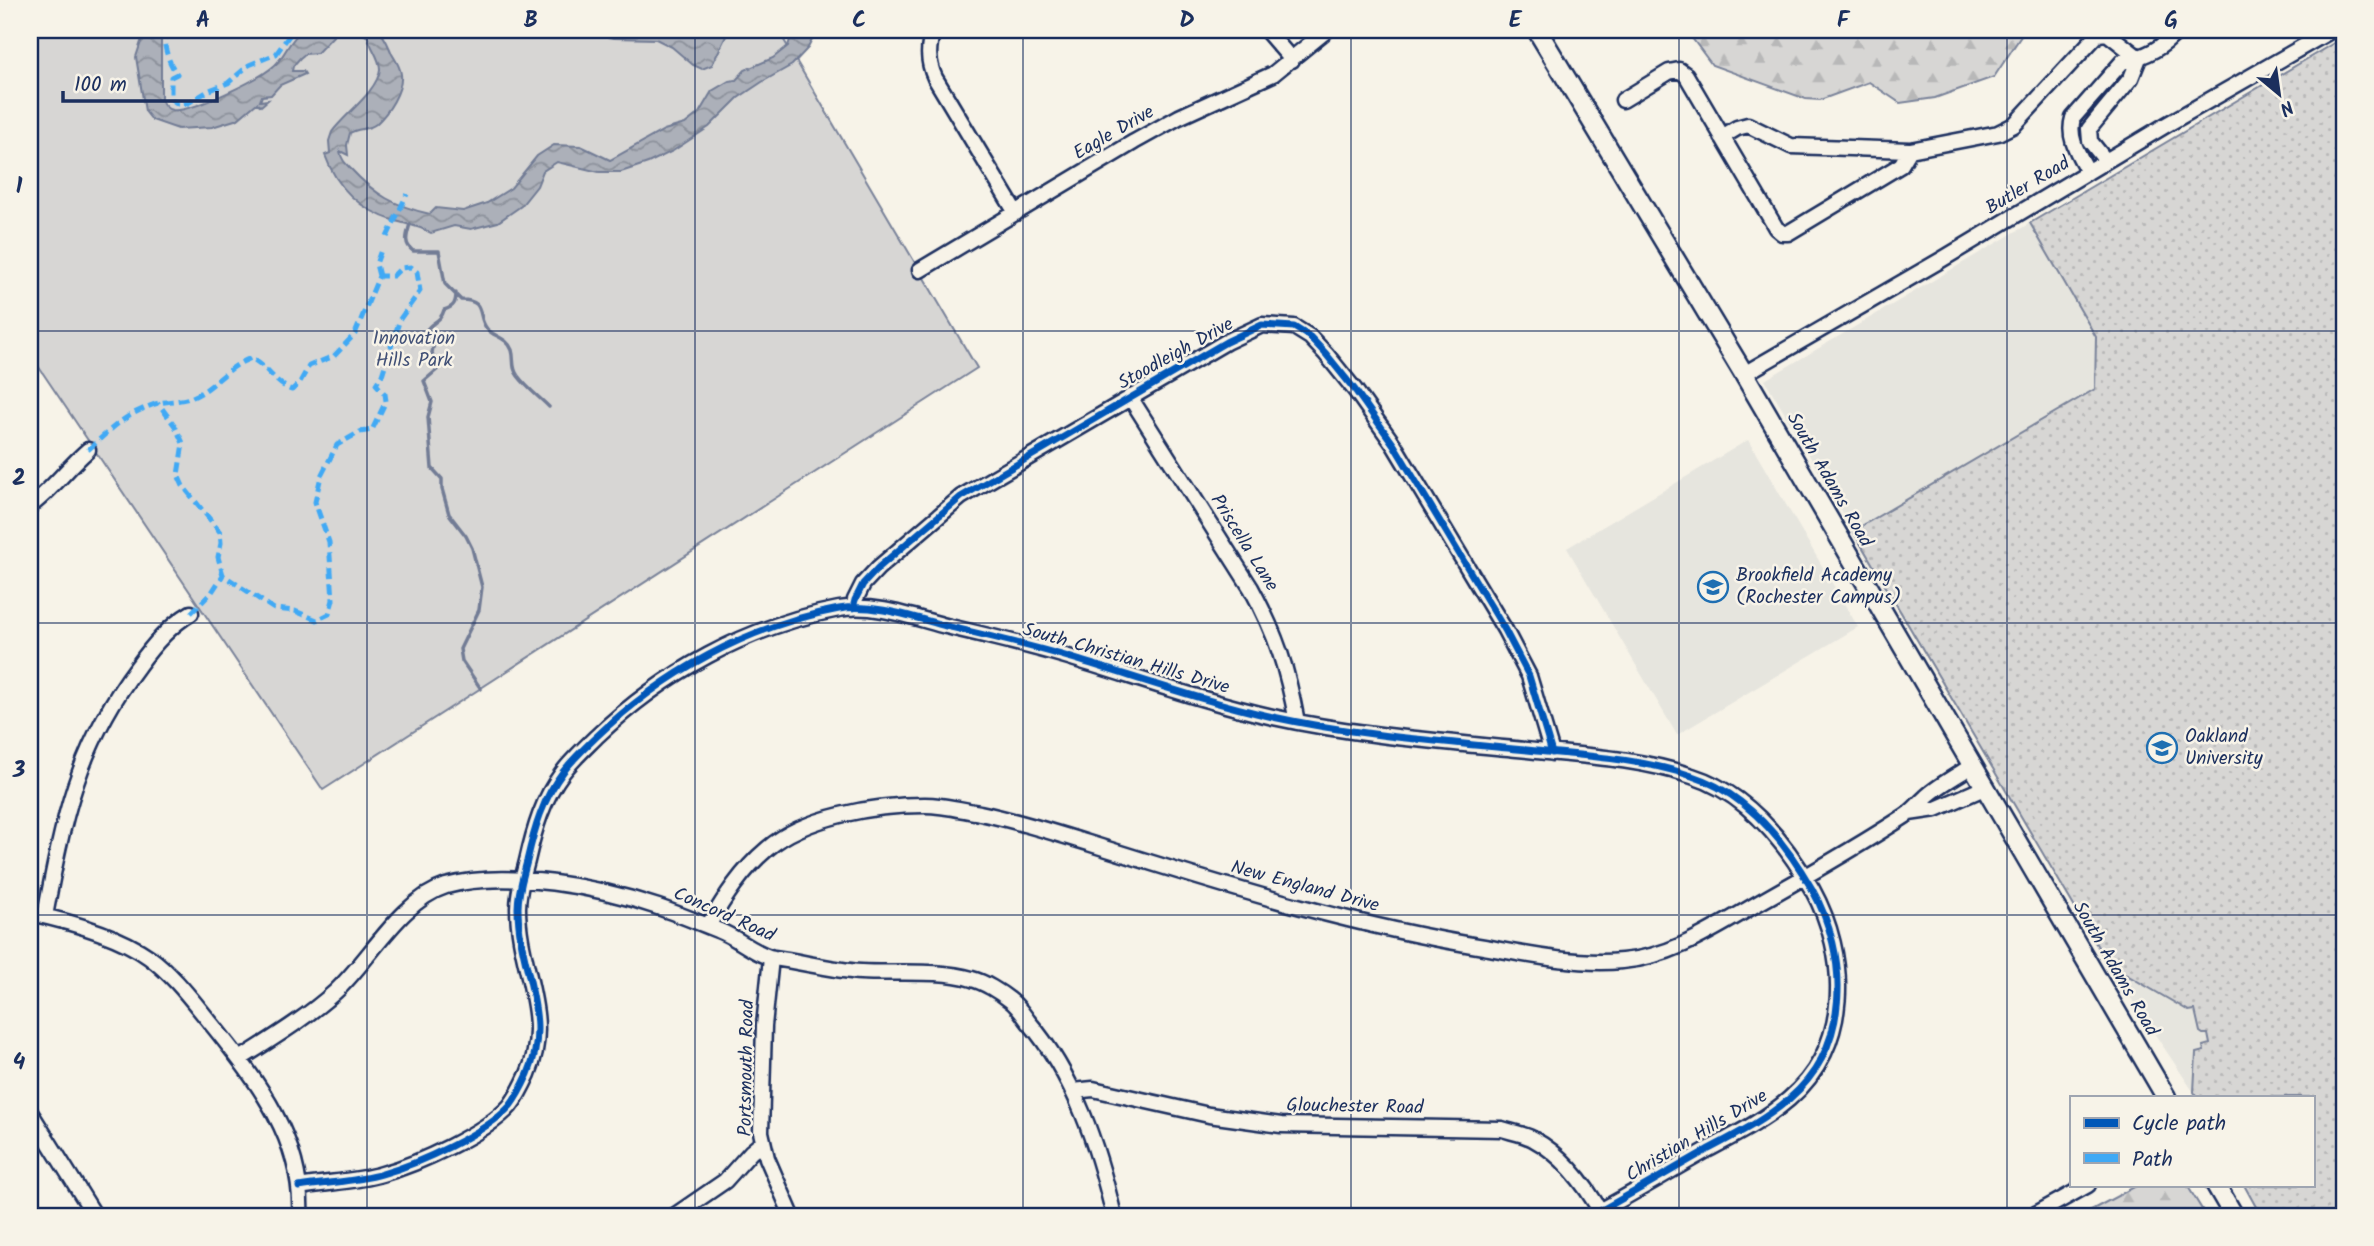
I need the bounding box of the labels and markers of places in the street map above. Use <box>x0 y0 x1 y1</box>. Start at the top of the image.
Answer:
place label: Brookfield Academy (Rochester Campus) <box>1736 561 1901 613</box>
school or university icon: Brookfield Academy (Rochester Campus) <box>1696 570 1730 604</box>
place label: Oakland University <box>2185 722 2264 774</box>
school or university icon: Oakland University <box>2145 731 2179 765</box>

